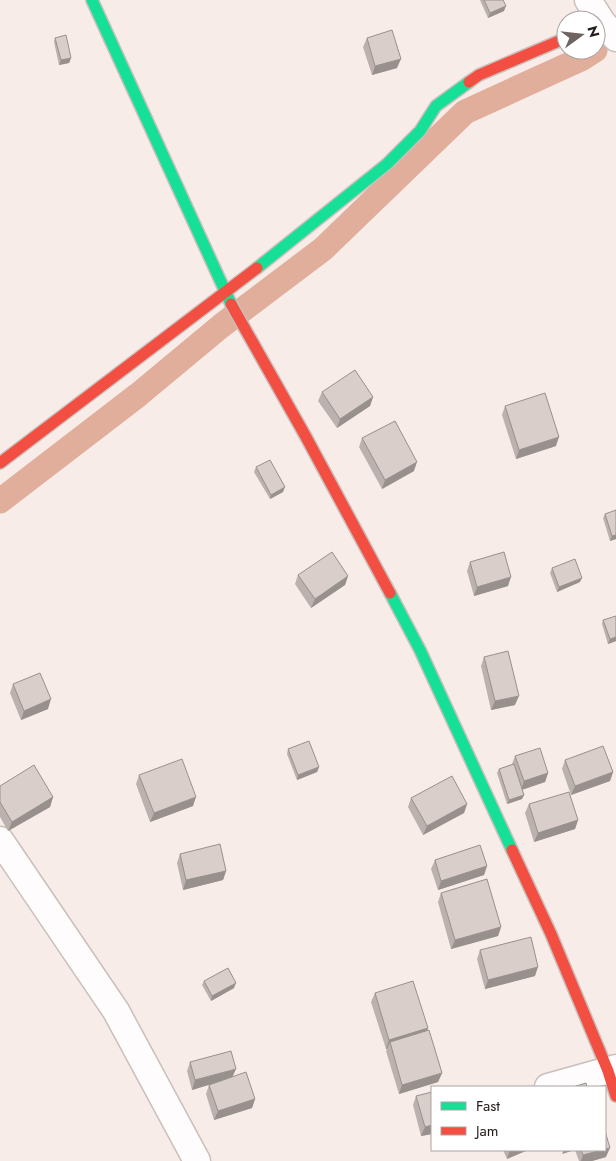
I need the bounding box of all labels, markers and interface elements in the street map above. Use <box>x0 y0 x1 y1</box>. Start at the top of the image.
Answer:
north arrow <box>556 10 606 60</box>
text: N <box>582 24 605 40</box>
legend <box>431 1086 606 1151</box>
text: Fast <box>476 1095 500 1117</box>
text: Jam <box>474 1120 499 1142</box>

